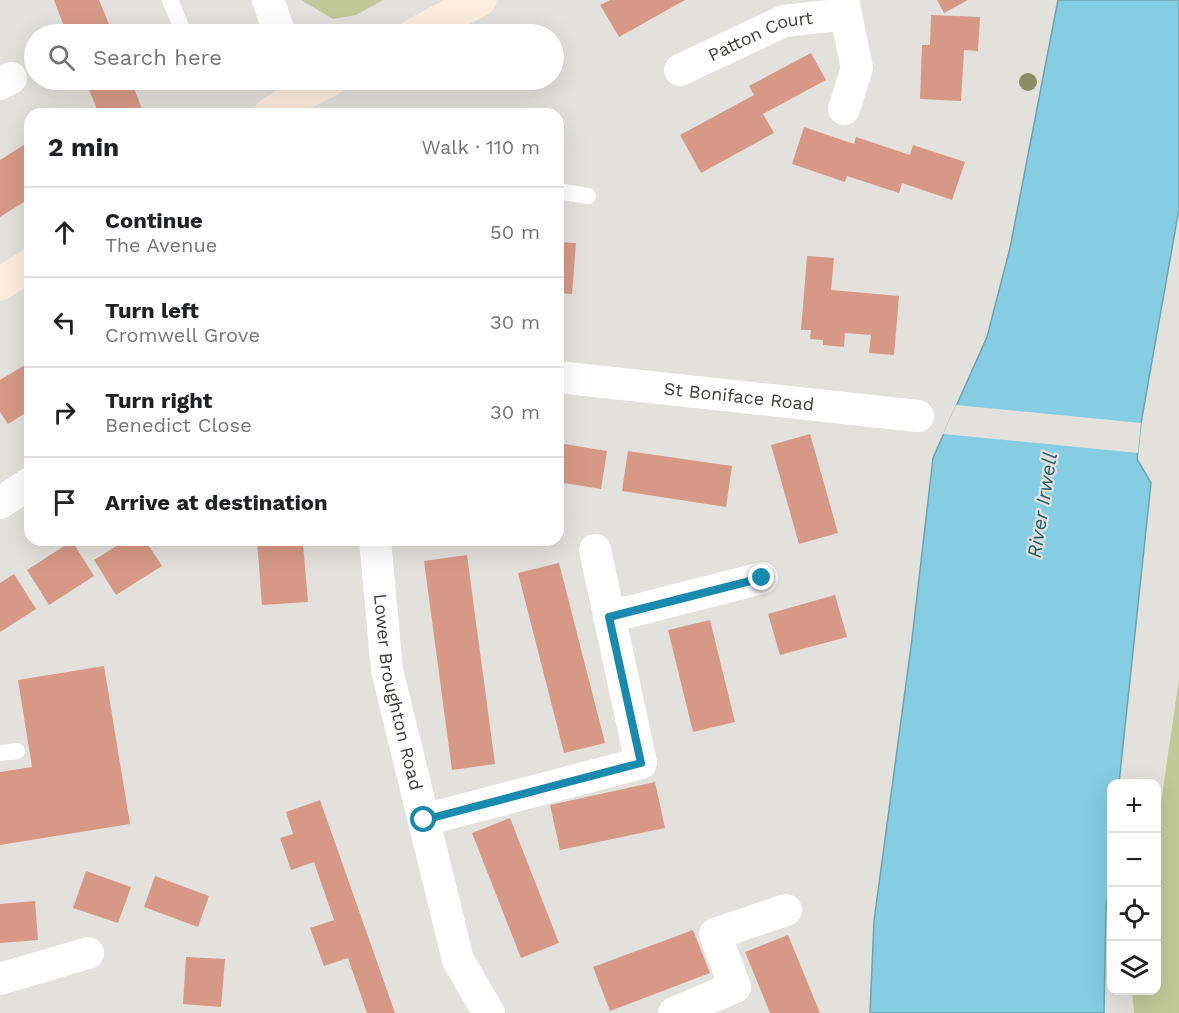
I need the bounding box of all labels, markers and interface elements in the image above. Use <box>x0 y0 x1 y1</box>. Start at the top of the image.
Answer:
street label: Patton Court <box>704 7 814 65</box>
search box <box>24 24 564 90</box>
icon: search <box>45 41 78 74</box>
text: Search here <box>93 45 222 70</box>
text: 2 min <box>48 132 119 162</box>
text: Walk · 110 m <box>422 135 540 159</box>
text: Continue <box>105 208 203 233</box>
icon: ahead <box>48 216 81 249</box>
text: 50 m <box>490 220 540 244</box>
text: The Avenue <box>105 233 217 257</box>
text: Turn left <box>105 298 199 323</box>
icon: left <box>48 306 81 339</box>
text: 30 m <box>490 310 540 334</box>
text: Cromwell Grove <box>105 323 260 347</box>
street label: St Boniface Road <box>663 378 815 415</box>
text: Turn right <box>105 388 212 413</box>
icon: right <box>48 396 81 429</box>
text: 30 m <box>490 400 540 424</box>
text: Benedict Close <box>105 413 252 437</box>
water label: River Irwell <box>1022 450 1062 560</box>
icon: arrive <box>48 486 81 519</box>
text: Arrive at destination <box>105 490 328 515</box>
route end <box>748 564 774 590</box>
street label: Lower Broughton Road <box>370 593 427 792</box>
map controls <box>1107 779 1161 995</box>
button: + <box>1107 779 1161 833</box>
route start <box>410 806 436 832</box>
button: − <box>1107 833 1161 887</box>
button: locate <box>1107 887 1161 941</box>
button: layers <box>1107 941 1161 995</box>

